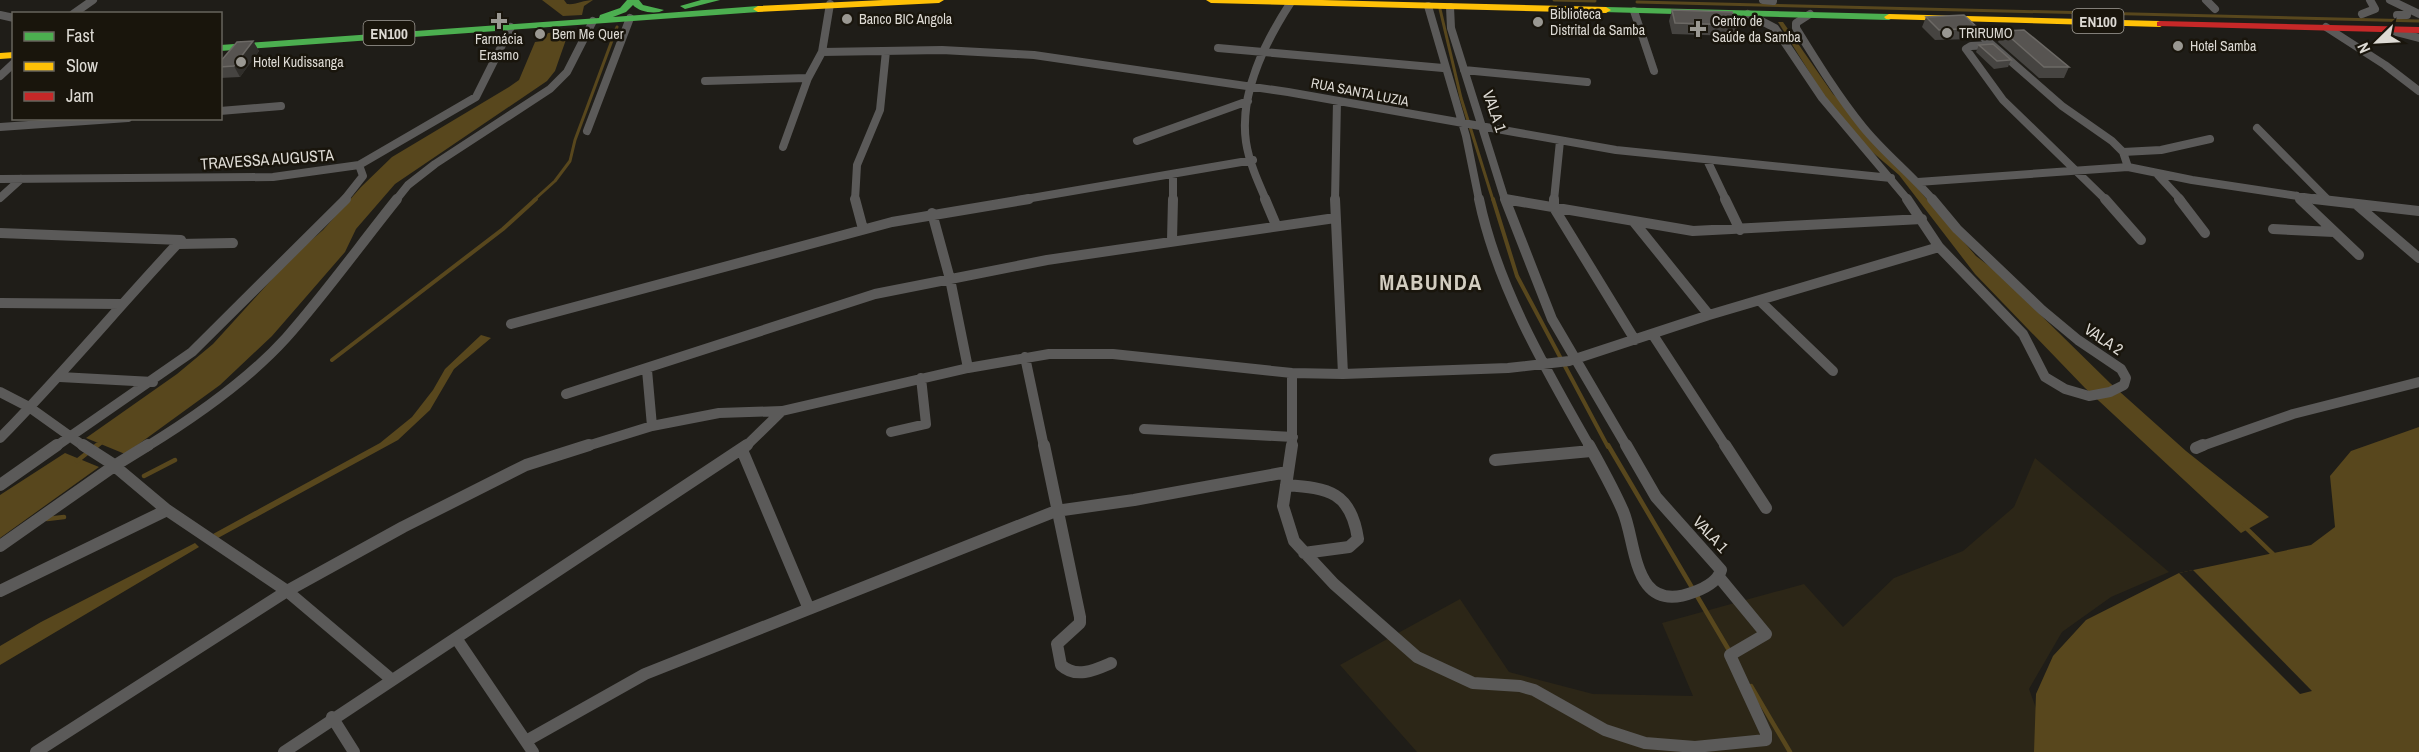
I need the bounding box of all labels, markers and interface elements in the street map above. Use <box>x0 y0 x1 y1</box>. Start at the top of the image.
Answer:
place label: Biblioteca Distrital da Samba <box>1550 5 1646 39</box>
road number: EN100 <box>2072 9 2124 33</box>
place label: Banco BIC Angola <box>859 10 953 28</box>
legend <box>12 12 222 120</box>
marker: Banco BIC Angola <box>840 12 854 26</box>
place label: Centro de Saúde da Samba <box>1712 12 1801 46</box>
north arrow <box>2347 12 2407 72</box>
marker: Farmácia Erasmo <box>492 14 506 28</box>
marker: Biblioteca Distrital da Samba <box>1531 15 1545 29</box>
marker: Centro de Saúde da Samba <box>1689 20 1707 38</box>
road number: EN100 <box>364 21 414 45</box>
text: Fast <box>66 23 94 48</box>
place label: TRIRUMO <box>1959 24 2013 42</box>
place label: Bem Me Quer <box>552 25 624 43</box>
marker: TRIRUMO <box>1940 26 1954 40</box>
marker: Bem Me Quer <box>533 27 547 41</box>
place label: Farmácia Erasmo <box>475 30 524 64</box>
place label: Hotel Samba <box>2190 37 2257 55</box>
marker: Hotel Samba <box>2171 39 2185 53</box>
text: N <box>2351 39 2375 57</box>
text: Slow <box>66 53 98 78</box>
place label: Hotel Kudissanga <box>253 53 344 71</box>
marker: Hotel Kudissanga <box>234 55 248 69</box>
street label: RUA SANTA LUZIA <box>1310 74 1411 110</box>
text: Jam <box>66 83 94 108</box>
street label: VALA 1 <box>1478 87 1513 135</box>
street label: TRAVESSA AUGUSTA <box>200 143 335 175</box>
district label: MABUNDA <box>1379 267 1483 297</box>
street label: VALA 2 <box>2080 318 2128 360</box>
street label: VALA 1 <box>1688 511 1734 558</box>

